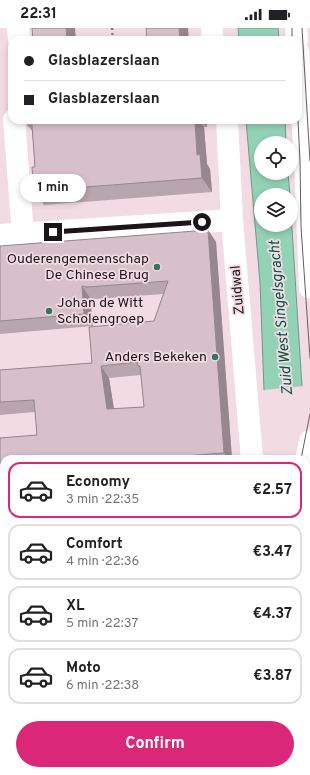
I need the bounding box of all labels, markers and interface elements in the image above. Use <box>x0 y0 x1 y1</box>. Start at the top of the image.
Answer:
text: 22:31 <box>20 5 57 24</box>
text: Glasblazerslaan <box>48 52 160 71</box>
text: Glasblazerslaan <box>48 90 160 109</box>
map controls <box>254 136 298 232</box>
button: locate <box>254 136 298 180</box>
callout: 1 min <box>20 174 86 202</box>
text: 1 min <box>37 180 69 196</box>
button: layers <box>254 188 298 232</box>
route start <box>193 213 211 231</box>
route end <box>44 223 62 241</box>
water label: Zuid West Singelsgracht <box>266 239 298 396</box>
place label: Ouderengemeenschap De Chinese Brug <box>7 251 149 284</box>
marker: Ouderengemeenschap De Chinese Brug <box>152 262 162 272</box>
street label: Zuidwal <box>227 265 249 315</box>
place label: Johan de Witt Scholengroep <box>57 295 144 328</box>
marker: Johan de Witt Scholengroep <box>44 306 54 316</box>
place label: Anders Bekeken <box>105 349 207 366</box>
marker: Anders Bekeken <box>210 352 220 362</box>
icon: car <box>18 472 54 508</box>
text: Economy <box>66 473 130 492</box>
text: €2.57 <box>252 481 292 500</box>
text: 3 min · 22:35 <box>66 492 139 508</box>
icon: car <box>18 534 54 570</box>
text: Comfort <box>66 535 123 554</box>
text: €3.47 <box>252 543 292 562</box>
text: 4 min · 22:36 <box>66 554 139 570</box>
icon: car <box>18 596 54 632</box>
text: XL <box>66 597 84 616</box>
text: €4.37 <box>252 605 292 624</box>
text: 5 min · 22:37 <box>66 616 138 632</box>
icon: car <box>18 658 54 694</box>
text: Moto <box>66 659 101 678</box>
text: €3.87 <box>253 667 292 686</box>
text: 6 min · 22:38 <box>66 678 139 694</box>
button: Confirm <box>16 721 294 767</box>

